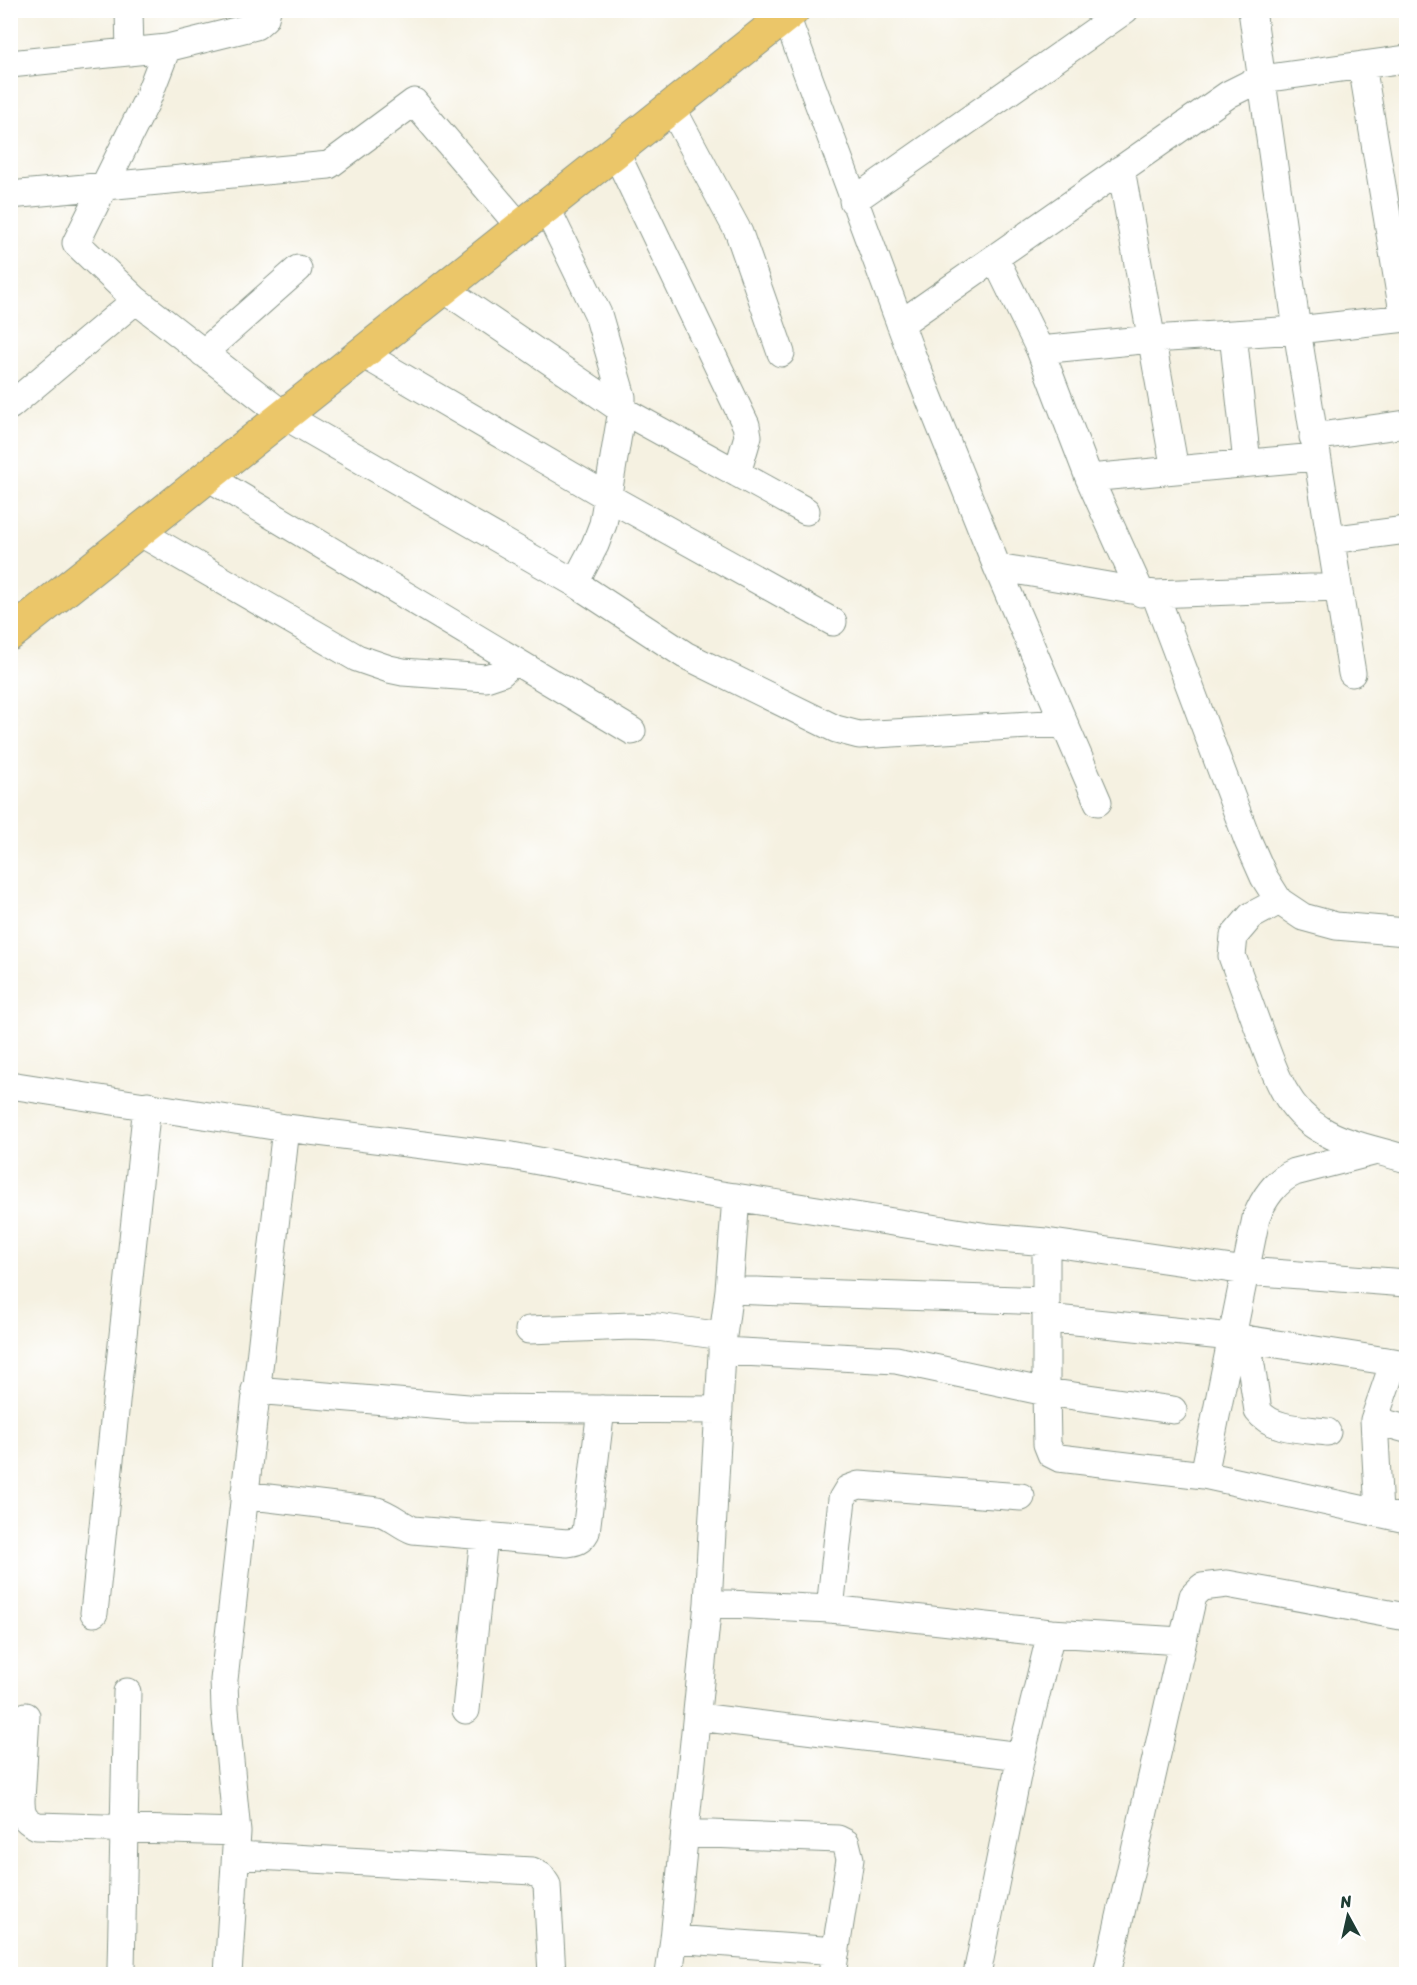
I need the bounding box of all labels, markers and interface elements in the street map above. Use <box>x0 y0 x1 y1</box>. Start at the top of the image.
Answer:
north arrow <box>1318 1886 1378 1946</box>
text: N <box>1337 1886 1354 1917</box>

